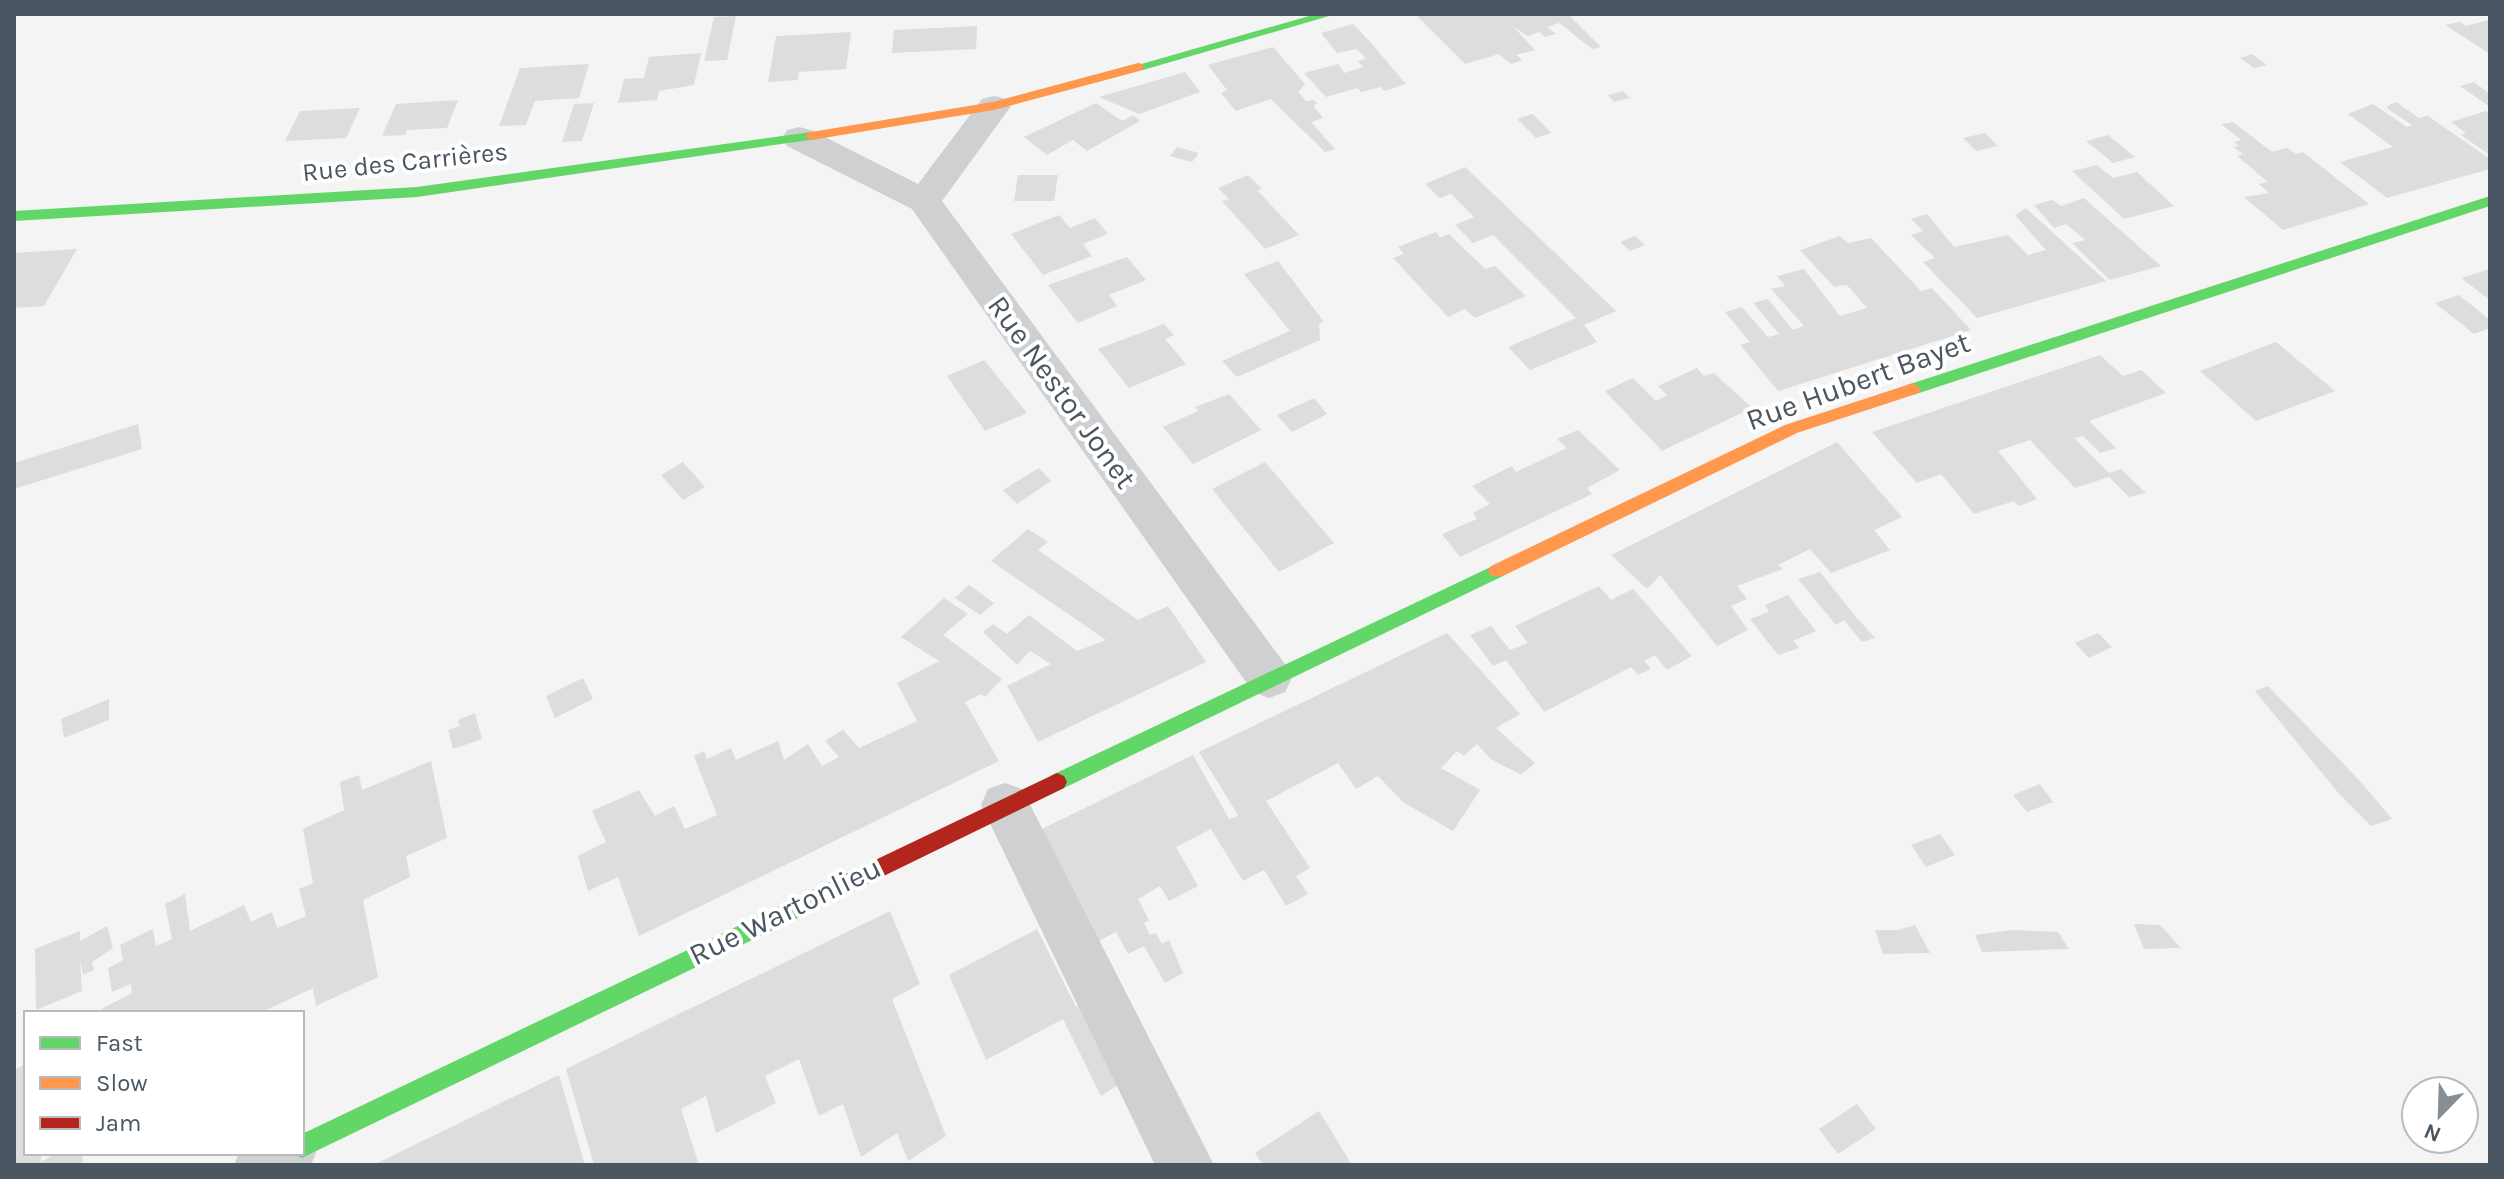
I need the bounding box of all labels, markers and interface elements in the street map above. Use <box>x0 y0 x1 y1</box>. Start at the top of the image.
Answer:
street label: Rue des Carrières <box>301 136 509 188</box>
street label: Rue Nestor Jonet <box>980 289 1144 495</box>
street label: Rue Hubert Bayet <box>1741 324 1975 438</box>
street label: Rue Wartonlieu <box>683 849 887 973</box>
legend <box>24 1011 304 1155</box>
text: Fast <box>96 1029 143 1057</box>
text: Slow <box>96 1069 148 1097</box>
north arrow <box>2400 1075 2480 1155</box>
text: Jam <box>96 1109 141 1137</box>
text: N <box>2420 1117 2445 1148</box>

